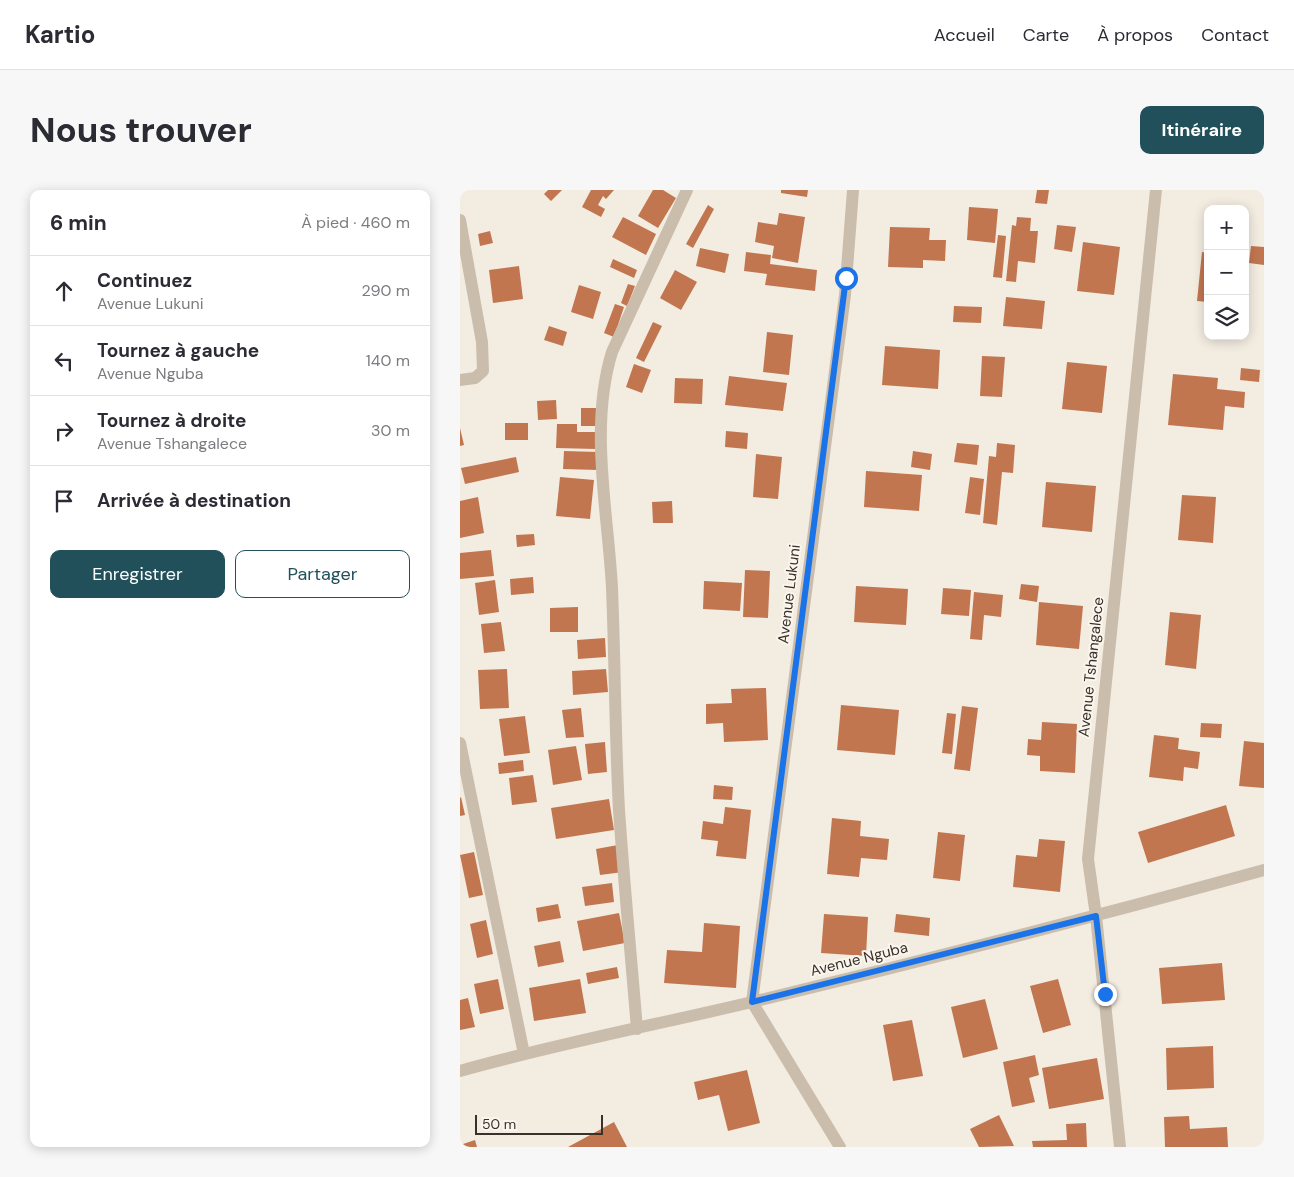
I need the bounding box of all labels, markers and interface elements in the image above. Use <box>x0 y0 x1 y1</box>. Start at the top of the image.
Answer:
text: Kartio <box>25 19 95 50</box>
text: Accueil <box>934 23 995 47</box>
text: Carte <box>1023 23 1069 47</box>
text: À propos <box>1097 23 1173 47</box>
text: Contact <box>1201 23 1269 47</box>
button: Itinéraire <box>1140 106 1264 154</box>
text: Nous trouver <box>30 107 252 153</box>
map controls <box>1204 205 1249 340</box>
button: + <box>1204 205 1249 250</box>
text: 6 min <box>50 209 107 237</box>
text: À pied · 460 m <box>301 212 410 233</box>
button: − <box>1204 250 1249 295</box>
route start <box>835 267 858 290</box>
text: Continuez <box>97 268 192 293</box>
icon: ahead <box>50 277 78 305</box>
text: 290 m <box>361 280 410 301</box>
text: Avenue Lukuni <box>97 293 203 314</box>
button: layers <box>1204 295 1249 340</box>
text: Tournez à gauche <box>97 338 259 363</box>
icon: left <box>50 347 78 375</box>
text: 140 m <box>366 350 410 371</box>
text: Avenue Nguba <box>97 363 204 384</box>
text: Tournez à droite <box>97 408 247 433</box>
icon: right <box>50 417 78 445</box>
text: 30 m <box>371 420 410 441</box>
text: Avenue Tshangalece <box>97 433 247 454</box>
icon: arrive <box>50 487 78 515</box>
text: Arrivée à destination <box>97 488 291 513</box>
street label: Avenue Lukuni <box>773 543 805 645</box>
button: Enregistrer <box>50 550 225 598</box>
button: Partager <box>235 550 410 598</box>
street label: Avenue Tshangalece <box>1074 596 1108 738</box>
street label: Avenue Nguba <box>808 937 910 981</box>
route end <box>1094 983 1117 1006</box>
scale bar <box>475 1112 602 1135</box>
text: 50 m <box>482 1115 516 1133</box>

